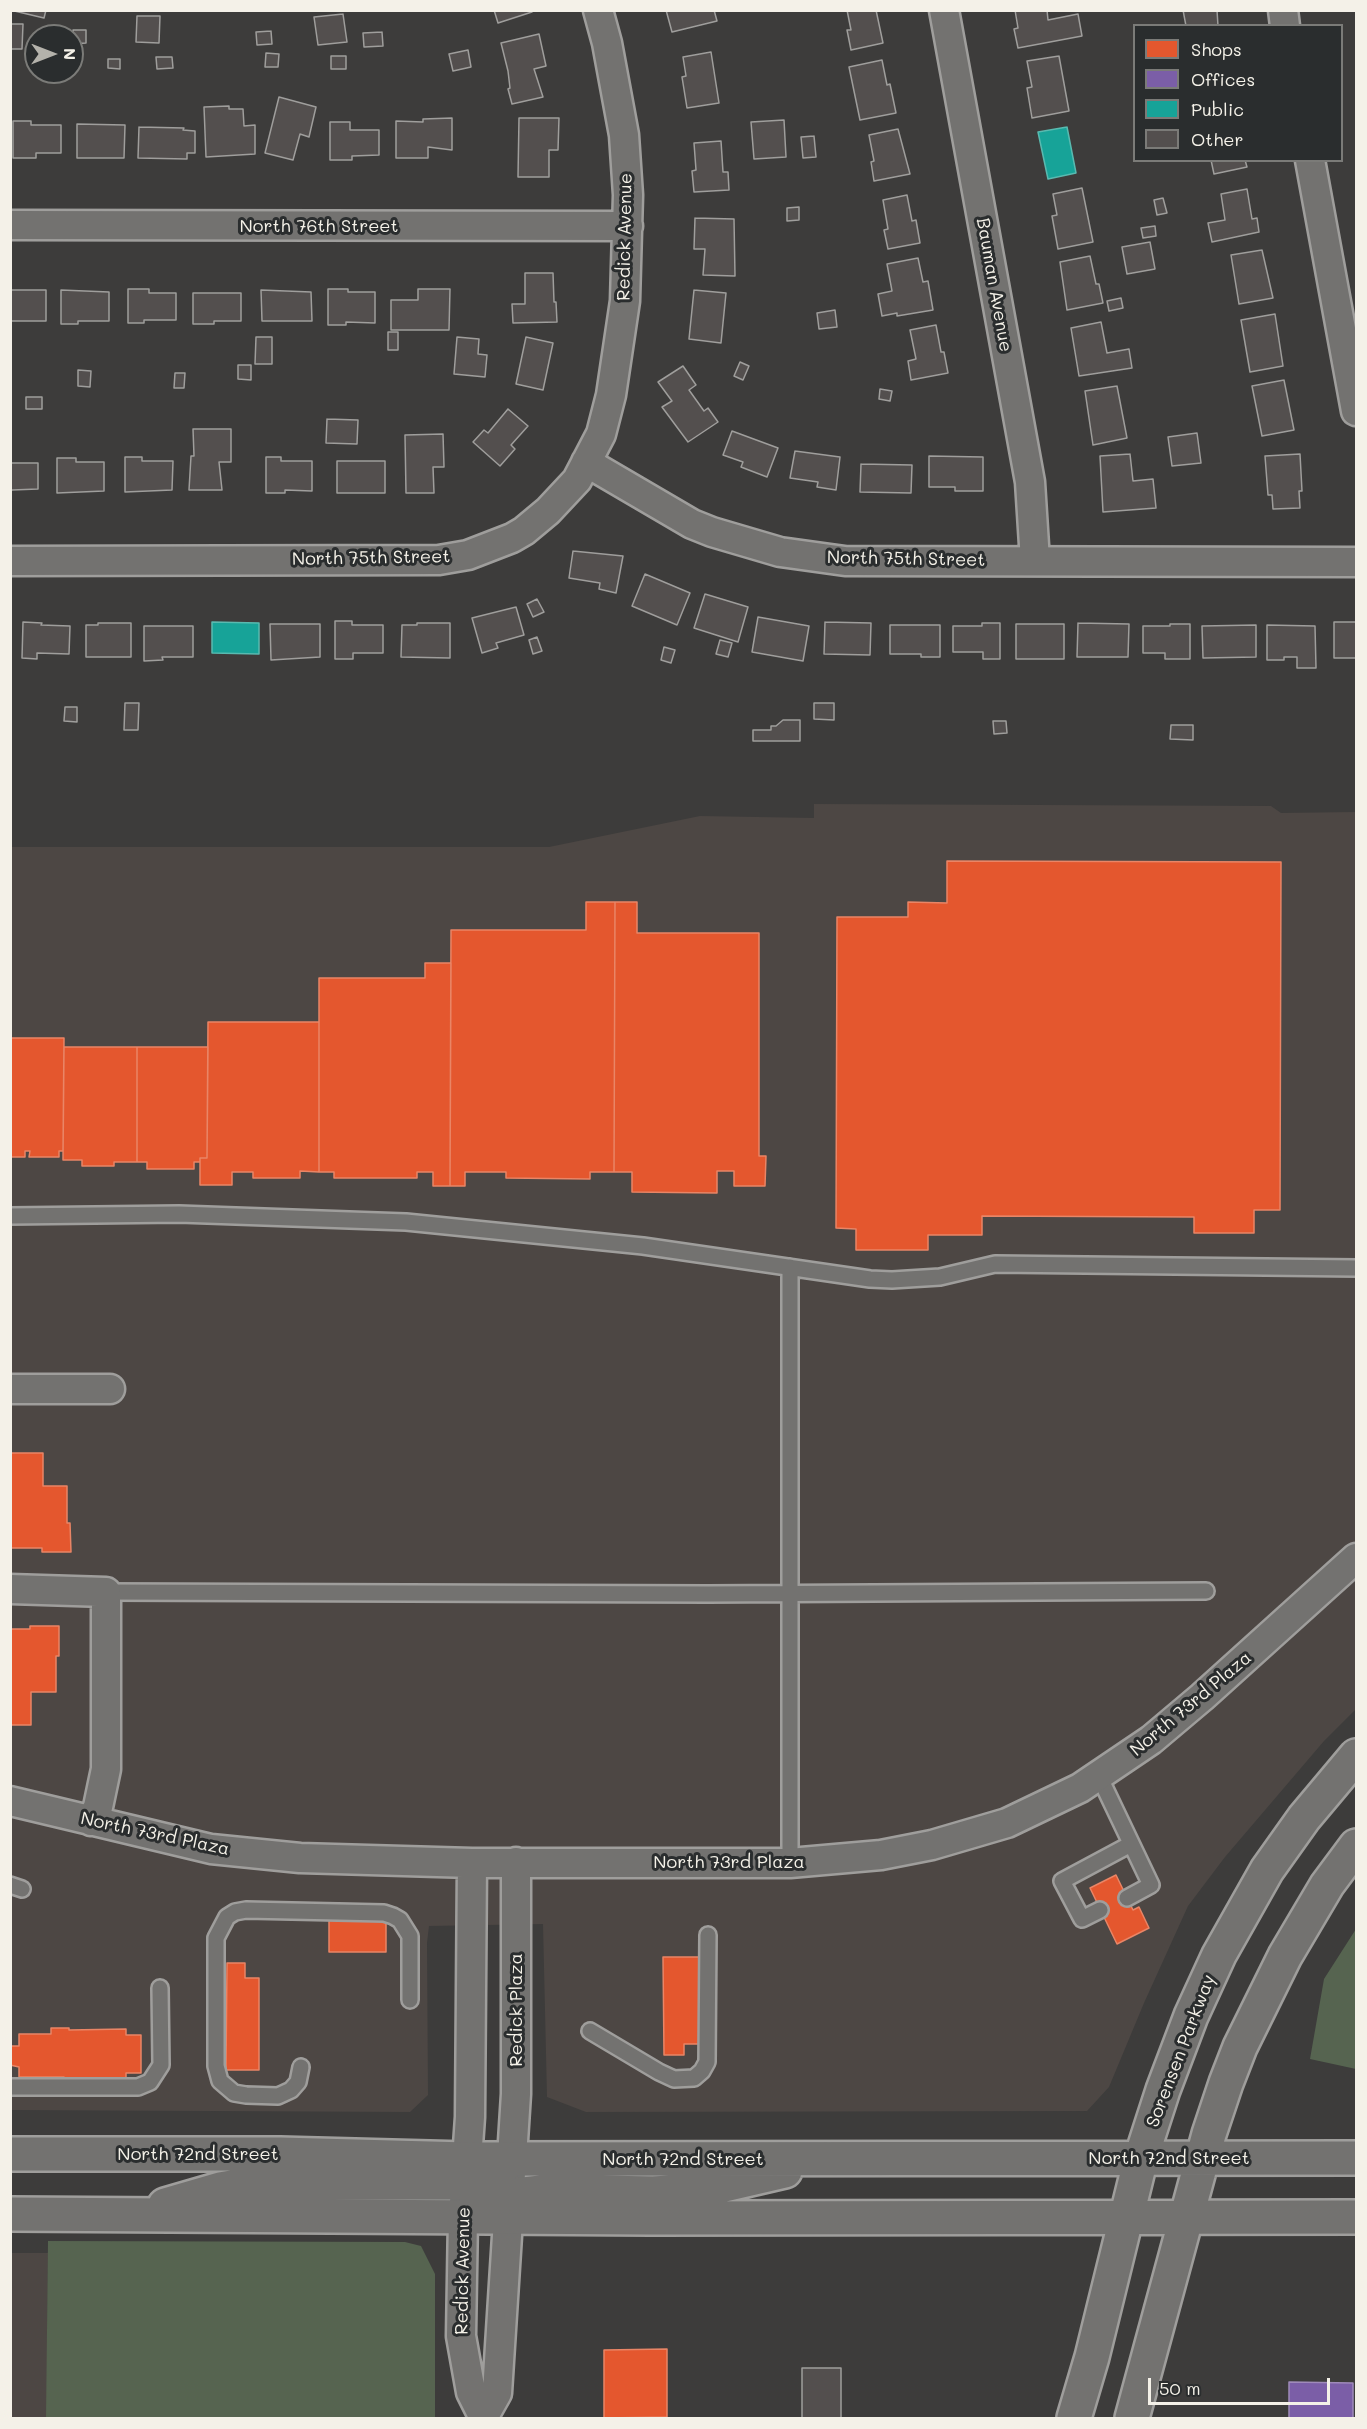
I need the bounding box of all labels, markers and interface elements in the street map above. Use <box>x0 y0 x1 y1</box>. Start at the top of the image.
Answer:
north arrow <box>24 24 84 84</box>
legend <box>1133 24 1343 162</box>
text: Shops <box>1191 37 1242 61</box>
text: N <box>60 48 81 60</box>
text: Offices <box>1191 67 1255 91</box>
text: Public <box>1191 97 1244 121</box>
text: Other <box>1191 127 1244 151</box>
street label: Redick Avenue <box>613 173 637 301</box>
street label: North 76th Street <box>240 215 398 237</box>
street label: Bauman Avenue <box>972 216 1016 354</box>
street label: North 75th Street <box>292 546 450 570</box>
street label: North 75th Street <box>827 547 985 571</box>
street label: North 73rd Plaza <box>1126 1647 1256 1761</box>
street label: North 73rd Plaza <box>79 1808 231 1860</box>
street label: North 73rd Plaza <box>653 1851 805 1873</box>
street label: Redick Plaza <box>505 1953 527 2067</box>
street label: Sorensen Parkway <box>1142 1972 1220 2130</box>
street label: North 72nd Street <box>117 2143 279 2165</box>
street label: North 72nd Street <box>1088 2147 1250 2169</box>
street label: North 72nd Street <box>602 2148 764 2170</box>
street label: Redick Avenue <box>451 2207 475 2335</box>
scale bar <box>1151 2366 1332 2404</box>
text: 50 m <box>1159 2376 1201 2400</box>

